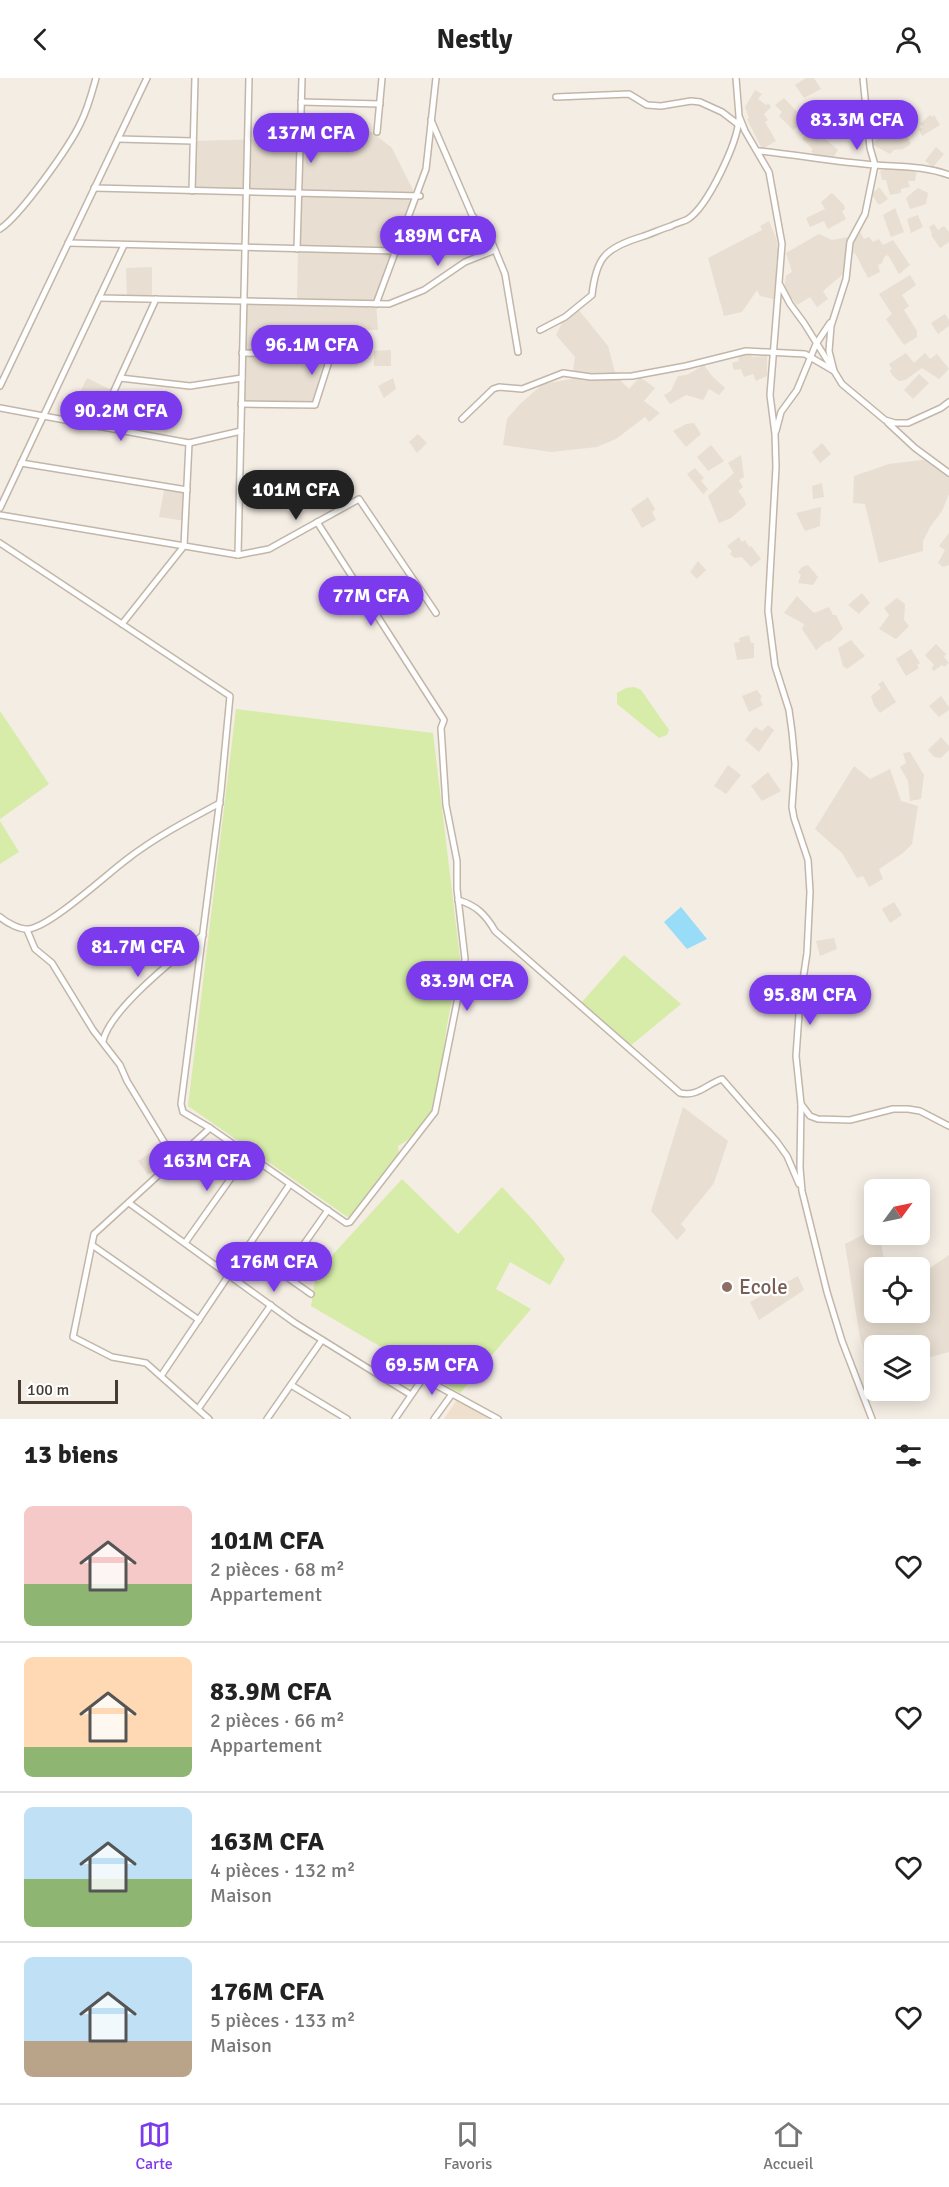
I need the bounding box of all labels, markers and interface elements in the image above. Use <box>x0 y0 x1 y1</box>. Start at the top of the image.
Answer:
icon: back <box>24 23 57 56</box>
text: Nestly <box>437 23 512 56</box>
icon: person <box>892 23 925 56</box>
pin: 83.3M CFA <box>788 100 926 151</box>
text: 83.3M CFA <box>810 107 904 132</box>
pin: 137M CFA <box>249 113 373 164</box>
text: 137M CFA <box>267 120 355 145</box>
pin: 189M CFA <box>376 216 500 267</box>
text: 189M CFA <box>394 223 482 248</box>
pin: 96.1M CFA <box>243 325 381 376</box>
text: 96.1M CFA <box>265 332 359 357</box>
pin: 90.2M CFA <box>52 391 190 442</box>
text: 90.2M CFA <box>74 398 168 423</box>
pin: 101M CFA <box>234 470 358 521</box>
text: 101M CFA <box>252 477 340 502</box>
pin: 77M CFA <box>316 576 426 627</box>
text: 77M CFA <box>332 583 410 608</box>
pin: 81.7M CFA <box>69 927 207 978</box>
text: 81.7M CFA <box>91 934 185 959</box>
pin: 83.9M CFA <box>398 961 536 1012</box>
text: 83.9M CFA <box>420 968 514 993</box>
pin: 95.8M CFA <box>741 975 879 1026</box>
text: 95.8M CFA <box>763 982 857 1007</box>
pin: 163M CFA <box>145 1141 269 1192</box>
text: 163M CFA <box>163 1148 251 1173</box>
north arrow <box>864 1179 930 1245</box>
map controls <box>864 1179 930 1401</box>
pin: 176M CFA <box>212 1242 336 1293</box>
text: 176M CFA <box>230 1249 318 1274</box>
button: locate <box>864 1257 930 1323</box>
place label: Ecole <box>739 1274 788 1300</box>
marker: Ecole <box>720 1280 734 1294</box>
button: layers <box>864 1335 930 1401</box>
pin: 69.5M CFA <box>363 1345 501 1396</box>
text: 69.5M CFA <box>385 1352 479 1377</box>
scale bar <box>18 1377 118 1404</box>
text: 100 m <box>27 1380 69 1400</box>
text: 13 biens <box>24 1439 118 1471</box>
icon: filters <box>892 1439 925 1472</box>
text: 101M CFA <box>210 1525 324 1557</box>
icon: home <box>72 1530 144 1602</box>
icon: heart <box>892 1550 925 1583</box>
text: 2 pièces · 68 m² <box>210 1557 345 1582</box>
text: Appartement <box>210 1582 322 1607</box>
text: 83.9M CFA <box>210 1676 332 1708</box>
icon: home <box>72 1681 144 1753</box>
icon: heart <box>892 1701 925 1734</box>
text: 2 pièces · 66 m² <box>210 1708 345 1733</box>
text: Appartement <box>210 1733 322 1758</box>
text: 163M CFA <box>210 1826 324 1858</box>
icon: home <box>72 1831 144 1903</box>
icon: heart <box>892 1851 925 1884</box>
text: 4 pièces · 132 m² <box>210 1858 355 1883</box>
text: Maison <box>210 1883 272 1908</box>
text: 176M CFA <box>210 1976 324 2008</box>
icon: home <box>72 1981 144 2053</box>
icon: heart <box>892 2001 925 2034</box>
text: 5 pièces · 133 m² <box>210 2008 355 2033</box>
text: Maison <box>210 2033 272 2058</box>
tab: Carte <box>135 2118 173 2174</box>
tab: Favoris <box>444 2118 492 2174</box>
tab: Accueil <box>763 2118 814 2174</box>

